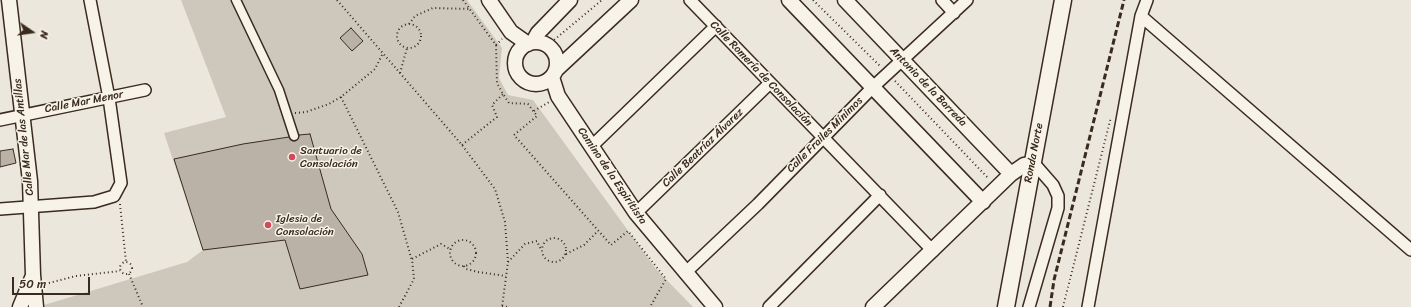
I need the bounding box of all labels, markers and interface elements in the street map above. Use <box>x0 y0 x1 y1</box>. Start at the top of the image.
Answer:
north arrow <box>12 12 52 52</box>
street label: Calle Romería de Consolación <box>707 19 815 129</box>
text: N <box>34 29 54 41</box>
street label: Antonio de la Barreda <box>887 45 969 129</box>
street label: Calle Mar de las Antillas <box>11 78 37 196</box>
street label: Calle Mar Menor <box>44 88 124 116</box>
street label: Calle Frailes Mínimos <box>784 94 866 176</box>
street label: Calle Beatríaz Álvarez <box>660 106 746 190</box>
street label: Ronda Norte <box>1022 122 1046 184</box>
street label: Camino de la Espiritista <box>575 125 649 227</box>
place label: Santuario de Consolación <box>300 144 362 170</box>
marker: Santuario de Consolación <box>287 152 297 162</box>
place label: Iglesia de Consolación <box>276 212 334 238</box>
marker: Iglesia de Consolación <box>263 220 273 230</box>
scale bar <box>14 269 92 295</box>
text: 50 m <box>19 273 46 295</box>

